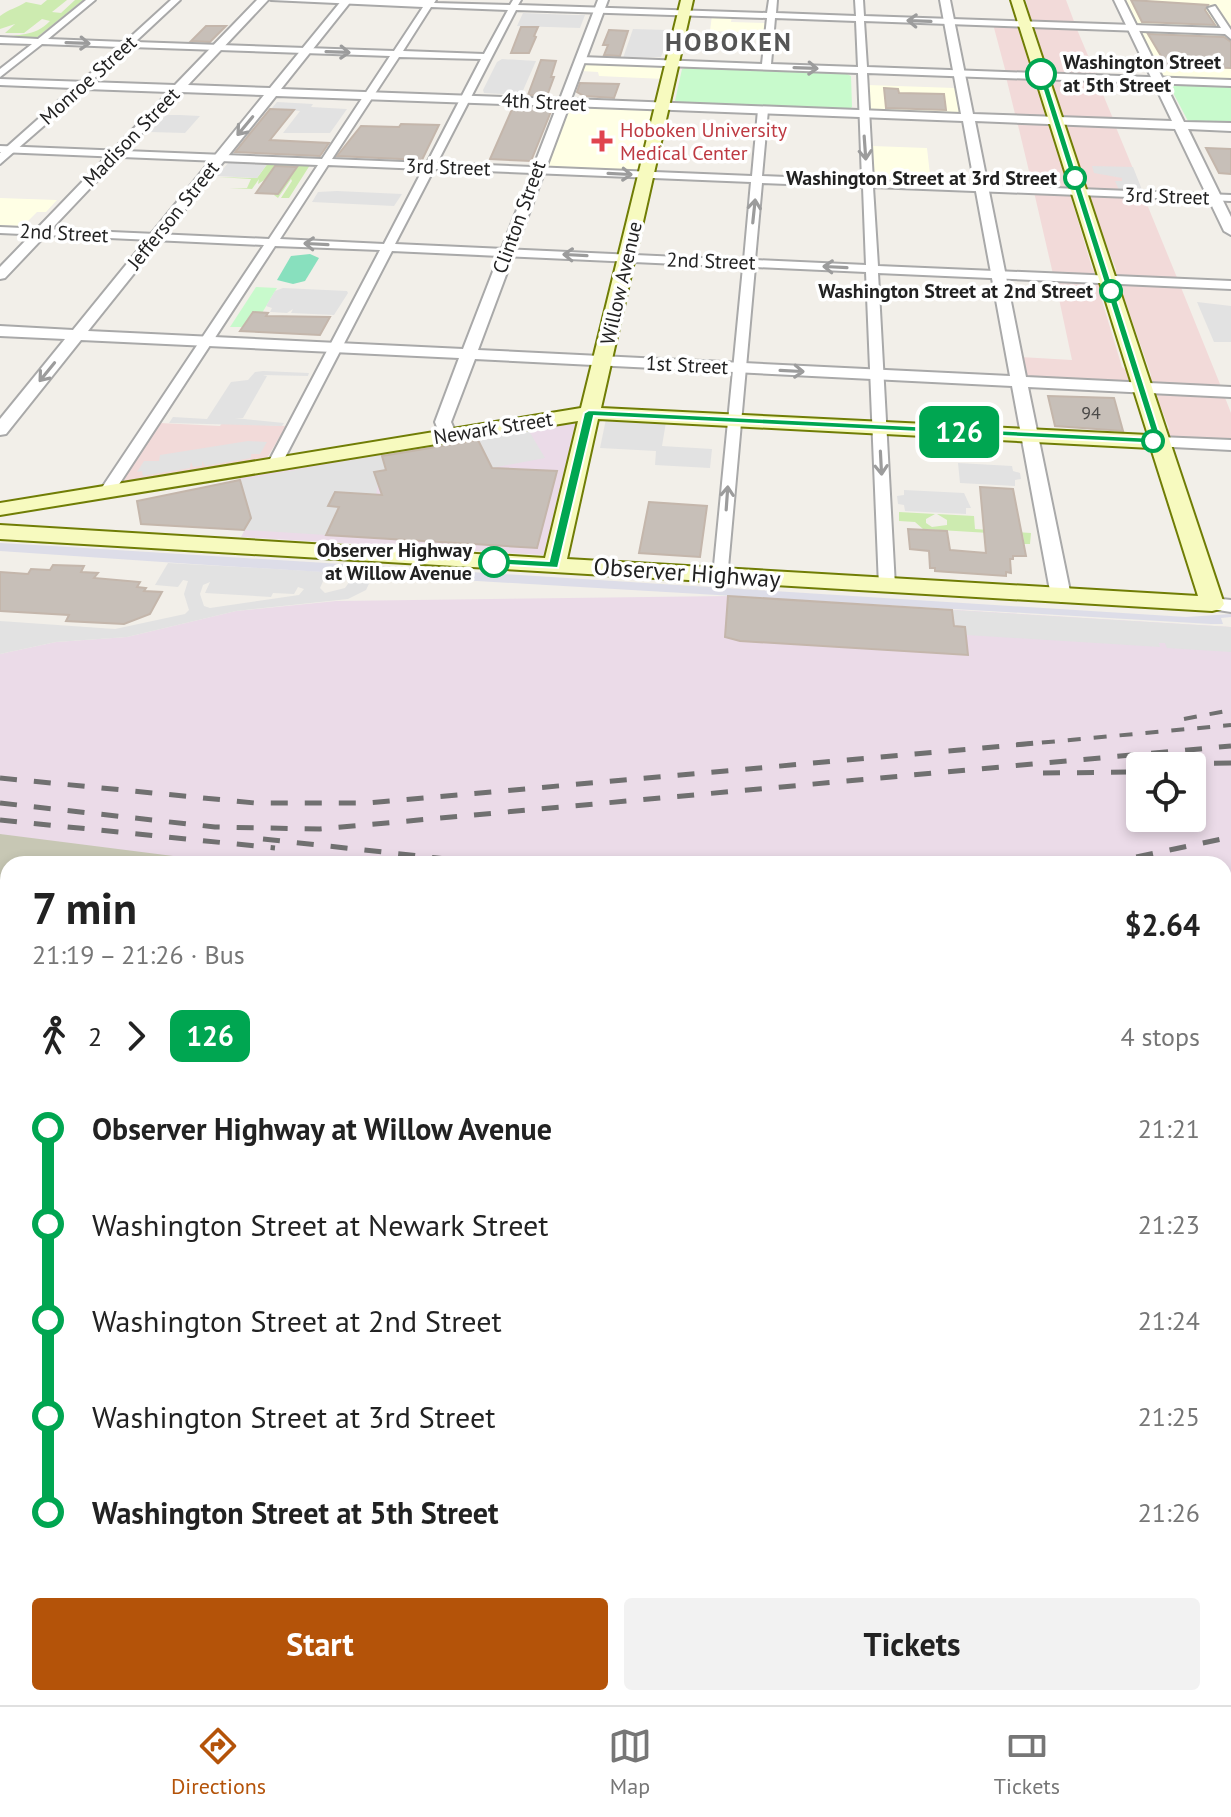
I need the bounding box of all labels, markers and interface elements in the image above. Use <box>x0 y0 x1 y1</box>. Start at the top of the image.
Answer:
one-way arrow <box>906 13 933 28</box>
district label: HOBOKEN <box>665 25 793 58</box>
street label: Monroe Street <box>34 30 142 130</box>
one-way arrow <box>64 36 91 51</box>
one-way arrow <box>324 44 351 59</box>
place label: Washington Street at 5th Street <box>1063 49 1221 98</box>
marker: Washington Street at 5th Street <box>1026 59 1056 89</box>
one-way arrow <box>792 60 819 75</box>
street label: Madison Street <box>77 82 185 192</box>
street label: 4th Street <box>501 87 587 117</box>
one-way arrow <box>236 115 254 136</box>
place label: Hoboken University Medical Center <box>620 117 788 166</box>
marker: Hoboken University Medical Center <box>591 130 613 152</box>
one-way arrow <box>858 134 873 161</box>
street label: 3rd Street <box>405 153 491 181</box>
street label: Jefferson Street <box>121 155 225 275</box>
street label: Clinton Street <box>487 157 552 277</box>
place label: Washington Street at 3rd Street <box>786 165 1057 191</box>
one-way arrow <box>606 166 633 181</box>
marker: Washington Street at 3rd Street <box>1064 167 1086 189</box>
street label: 3rd Street <box>1124 182 1210 210</box>
one-way arrow <box>746 198 761 225</box>
street label: 2nd Street <box>19 218 109 248</box>
street label: Willow Avenue <box>594 219 648 347</box>
one-way arrow <box>303 236 330 251</box>
street label: 2nd Street <box>666 246 756 276</box>
one-way arrow <box>562 248 589 263</box>
one-way arrow <box>822 259 849 274</box>
place label: Washington Street at 2nd Street <box>818 278 1093 304</box>
marker: Washington Street at 2nd Street <box>1100 280 1122 302</box>
street label: 1st Street <box>645 350 729 380</box>
one-way arrow <box>38 361 56 382</box>
one-way arrow <box>778 363 805 378</box>
house number: 94 <box>1081 401 1101 424</box>
street label: Newark Street <box>432 406 555 450</box>
line badge: 126 <box>913 406 1005 458</box>
text: 126 <box>935 413 983 450</box>
unlabelled marker <box>1142 430 1164 452</box>
one-way arrow <box>873 449 888 476</box>
one-way arrow <box>720 485 735 512</box>
place label: Observer Highway at Willow Avenue <box>317 537 472 586</box>
marker: Observer Highway at Willow Avenue <box>479 547 509 577</box>
street label: Observer Highway <box>593 551 781 594</box>
map controls <box>1126 752 1206 832</box>
button: locate <box>1126 752 1206 832</box>
text: 7 min <box>32 879 137 936</box>
text: $2.64 <box>1125 905 1200 944</box>
text: 21:19 – 21:26 · Bus <box>32 938 245 971</box>
icon: walk <box>32 1014 76 1058</box>
icon: forward <box>114 1014 158 1058</box>
text: 126 <box>186 1017 234 1054</box>
text: 2 <box>88 1020 102 1053</box>
text: 4 stops <box>1120 1020 1200 1053</box>
text: Observer Highway at Willow Avenue <box>92 1109 552 1148</box>
text: 21:21 <box>1138 1112 1200 1145</box>
text: Washington Street at Newark Street <box>92 1205 548 1244</box>
text: 21:23 <box>1138 1208 1200 1241</box>
text: Washington Street at 2nd Street <box>92 1301 502 1340</box>
text: 21:24 <box>1138 1304 1200 1337</box>
text: Washington Street at 3rd Street <box>92 1397 495 1436</box>
text: 21:25 <box>1138 1400 1200 1433</box>
text: Washington Street at 5th Street <box>92 1493 499 1532</box>
text: 21:26 <box>1138 1496 1200 1529</box>
button: Start <box>32 1598 608 1690</box>
button: Tickets <box>624 1598 1200 1690</box>
tab: Directions <box>171 1724 266 1800</box>
tab: Map <box>608 1724 652 1800</box>
tab: Tickets <box>994 1724 1060 1800</box>

